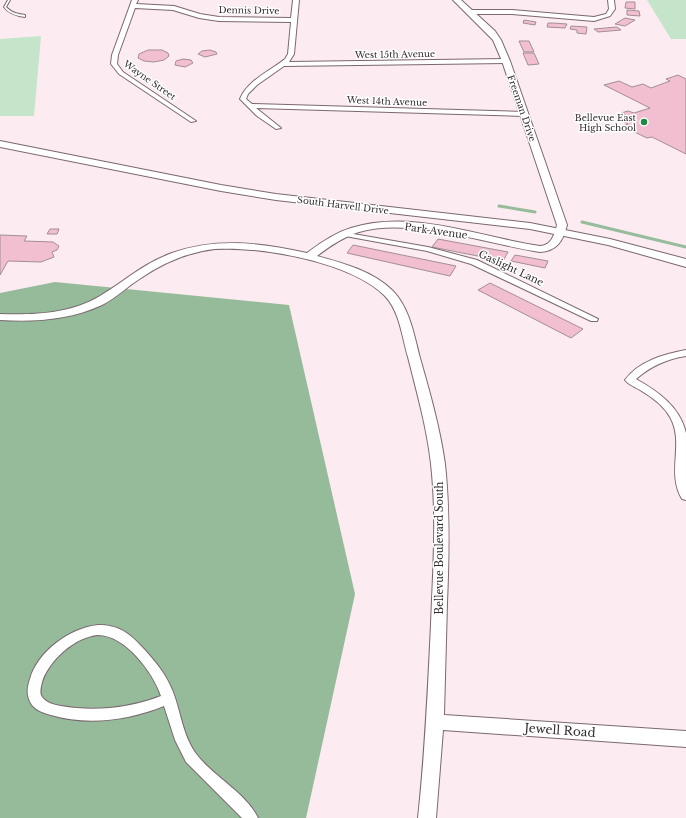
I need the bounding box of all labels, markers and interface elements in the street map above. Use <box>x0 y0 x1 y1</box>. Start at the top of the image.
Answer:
street label: Dennis Drive <box>218 4 280 16</box>
street label: West 15th Avenue <box>354 48 435 60</box>
street label: Wayne Street <box>121 57 179 102</box>
street label: Freeman Drive <box>505 73 539 143</box>
street label: West 14th Avenue <box>346 94 427 108</box>
place label: Bellevue East High School <box>575 112 637 133</box>
marker: Bellevue East High School <box>639 117 649 127</box>
street label: South Harvell Drive <box>297 194 389 216</box>
street label: Park Avenue <box>404 220 469 242</box>
street label: Gaslight Lane <box>476 247 546 289</box>
street label: Bellevue Boulevard South <box>433 481 446 614</box>
street label: Jewell Road <box>522 720 596 740</box>

